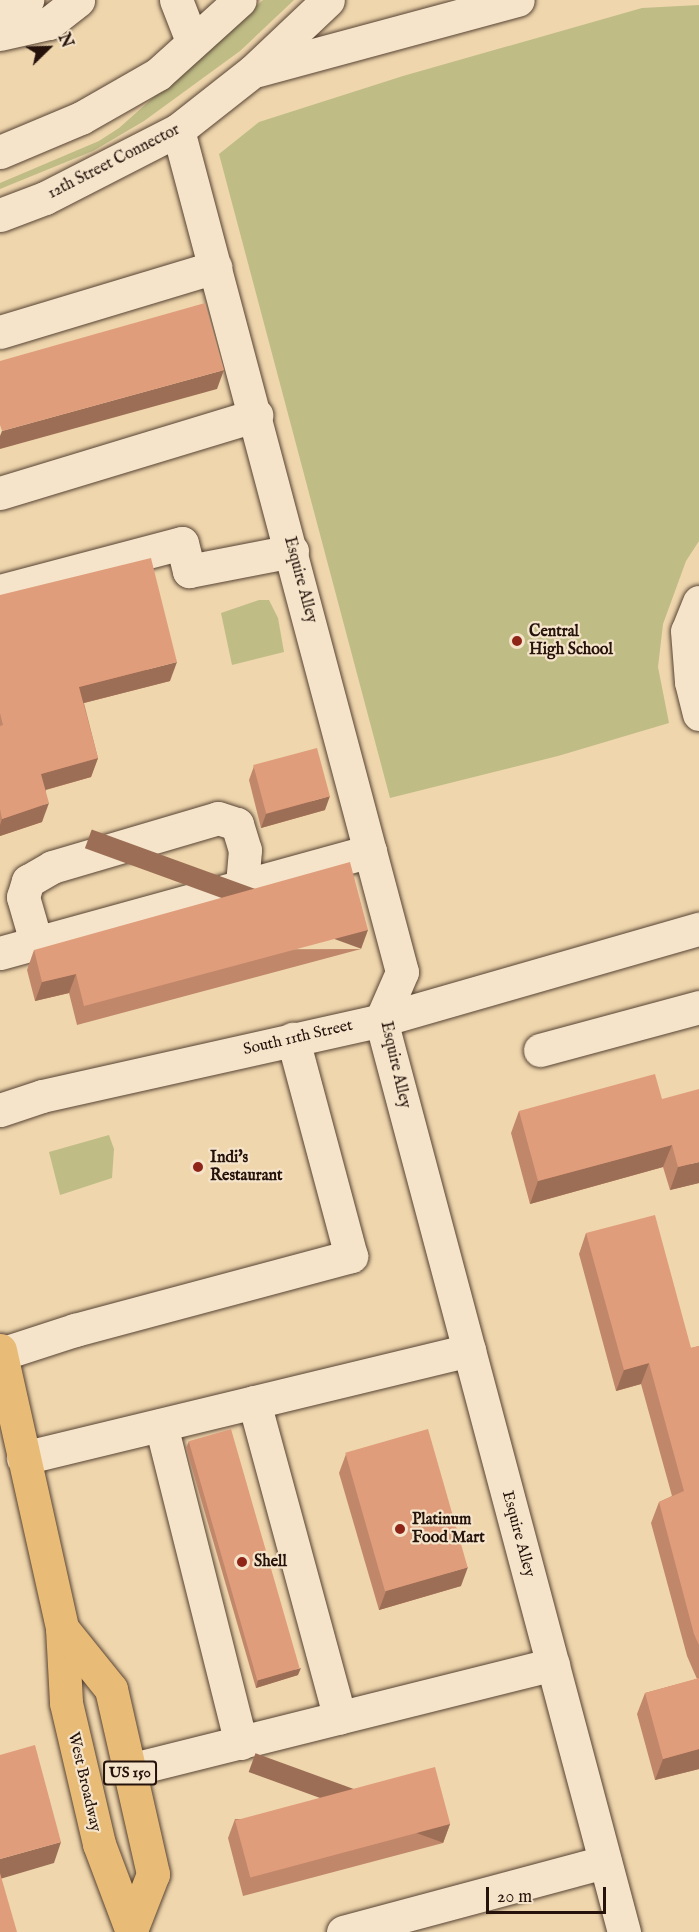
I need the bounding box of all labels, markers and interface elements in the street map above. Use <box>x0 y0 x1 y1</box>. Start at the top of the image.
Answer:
north arrow <box>18 18 78 78</box>
text: N <box>53 31 76 51</box>
street label: 12th Street Connector <box>45 120 183 204</box>
street label: Esquire Alley <box>279 535 321 625</box>
place label: Central High School <box>529 622 613 660</box>
marker: Central High School <box>510 634 524 648</box>
street label: South 11th Street <box>241 1016 355 1060</box>
street label: Esquire Alley <box>376 1020 414 1110</box>
place label: Indi's Restaurant <box>210 1148 283 1186</box>
marker: Indi's Restaurant <box>191 1160 205 1174</box>
street label: Esquire Alley <box>497 1489 539 1579</box>
place label: Platinum Food Mart <box>412 1510 485 1548</box>
marker: Platinum Food Mart <box>393 1522 407 1536</box>
place label: Shell <box>254 1552 287 1572</box>
marker: Shell <box>235 1555 249 1569</box>
street label: West Broadway <box>63 1730 105 1834</box>
road number: US 150 <box>103 1761 157 1785</box>
scale bar <box>489 1875 609 1913</box>
text: 20 m <box>497 1886 532 1909</box>

